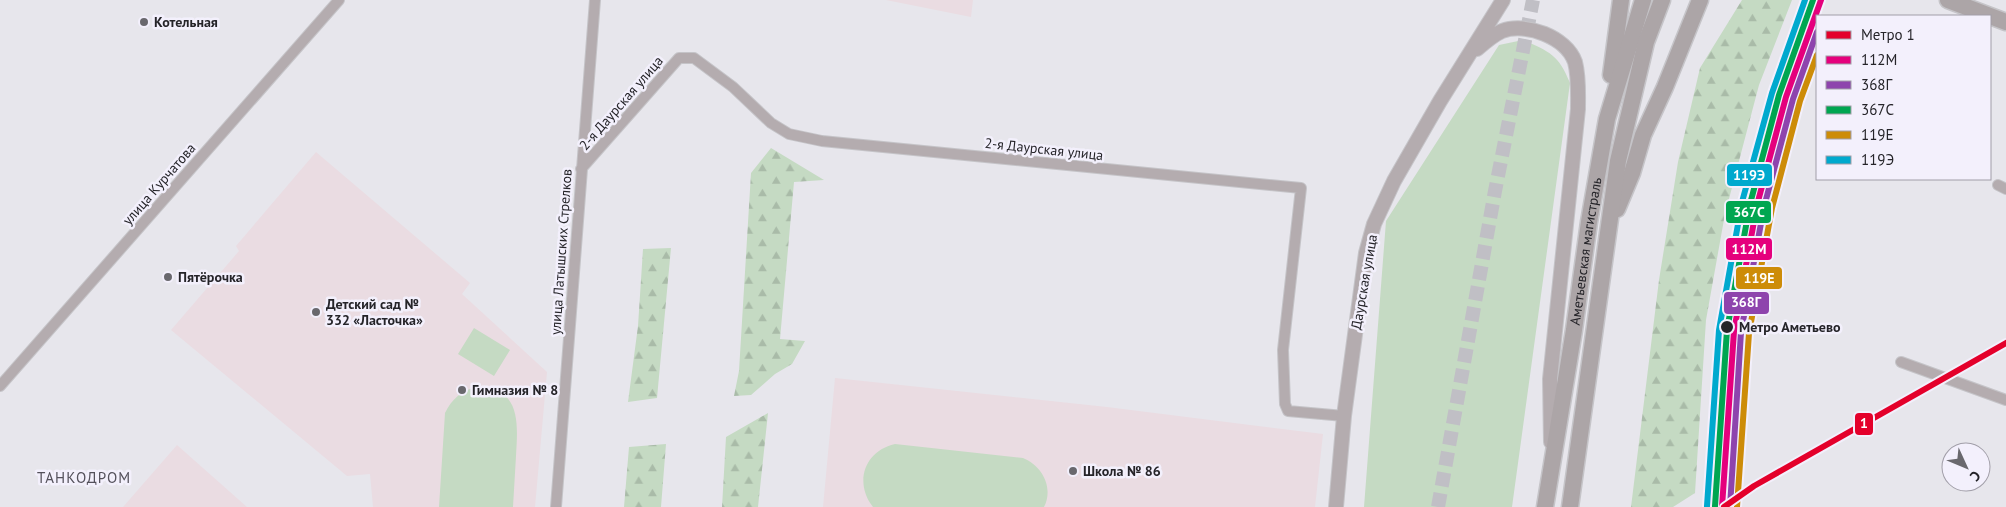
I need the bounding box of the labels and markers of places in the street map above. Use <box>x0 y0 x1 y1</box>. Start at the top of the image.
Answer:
place label: Котельная <box>154 13 218 31</box>
marker: Котельная <box>138 16 150 28</box>
place label: Пятёрочка <box>178 268 243 286</box>
marker: Пятёрочка <box>162 271 174 283</box>
place label: Детский сад № 332 «Ласточка» <box>326 295 423 329</box>
marker: Детский сад № 332 «Ласточка» <box>310 306 322 318</box>
place label: Метро Аметьево <box>1739 318 1841 336</box>
marker: Метро Аметьево <box>1719 319 1735 335</box>
place label: Гимназия № 8 <box>472 381 558 399</box>
marker: Гимназия № 8 <box>456 384 468 396</box>
place label: Школа № 86 <box>1083 462 1161 480</box>
marker: Школа № 86 <box>1067 465 1079 477</box>

